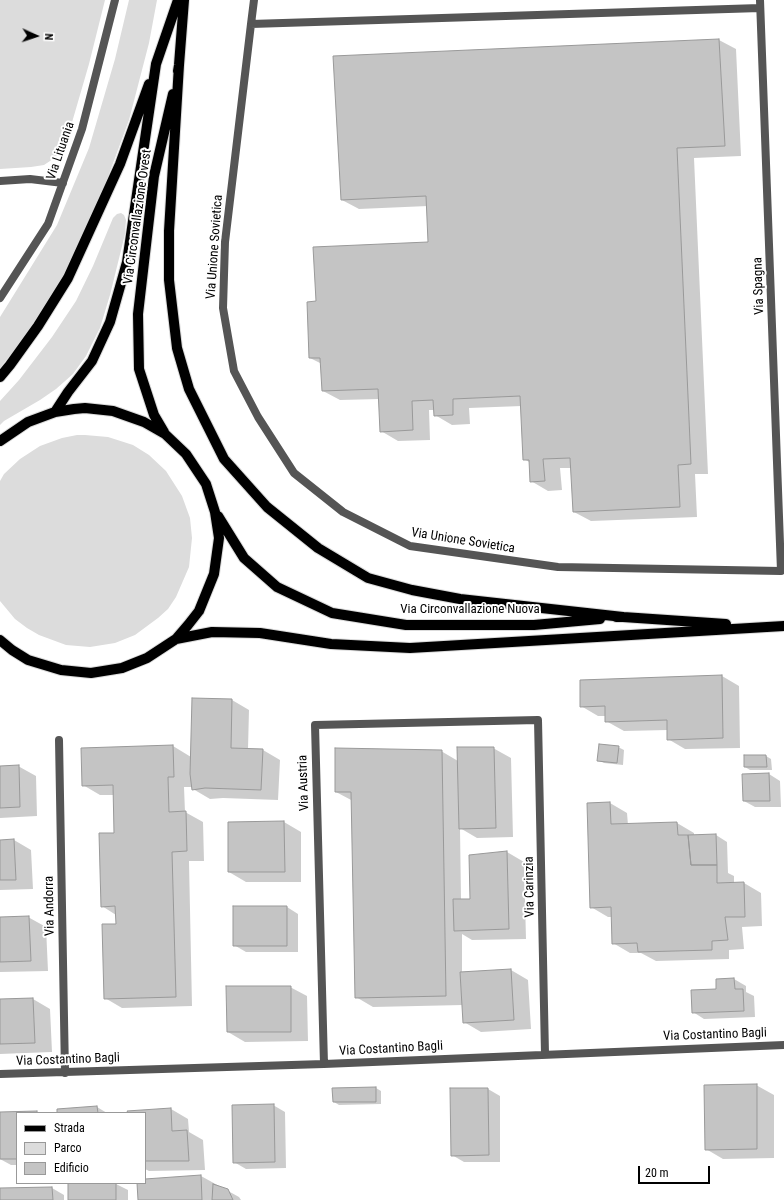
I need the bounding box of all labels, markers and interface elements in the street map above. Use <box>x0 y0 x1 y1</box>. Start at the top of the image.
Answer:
north arrow <box>16 16 56 56</box>
text: N <box>42 33 55 40</box>
street label: Via Lituania <box>44 120 78 182</box>
street label: Via Circonvallazione Ovest <box>121 149 155 285</box>
street label: Via Unione Sovietica <box>204 194 226 300</box>
street label: Via Spagna <box>750 257 768 315</box>
street label: Via Unione Sovietica <box>410 525 516 557</box>
street label: Via Circonvallazione Nuova <box>400 602 540 618</box>
street label: Via Austria <box>295 755 313 811</box>
street label: Via Carinzia <box>522 856 538 918</box>
street label: Via Andorra <box>42 876 58 936</box>
street label: Via Costantino Bagli <box>663 1025 767 1045</box>
street label: Via Costantino Bagli <box>339 1038 443 1060</box>
street label: Via Costantino Bagli <box>16 1050 120 1070</box>
legend <box>16 1112 146 1184</box>
text: Strada <box>54 1121 85 1135</box>
text: Parco <box>54 1141 81 1155</box>
scale bar <box>640 1158 712 1184</box>
text: Edificio <box>54 1161 89 1175</box>
text: 20 m <box>645 1166 669 1180</box>

